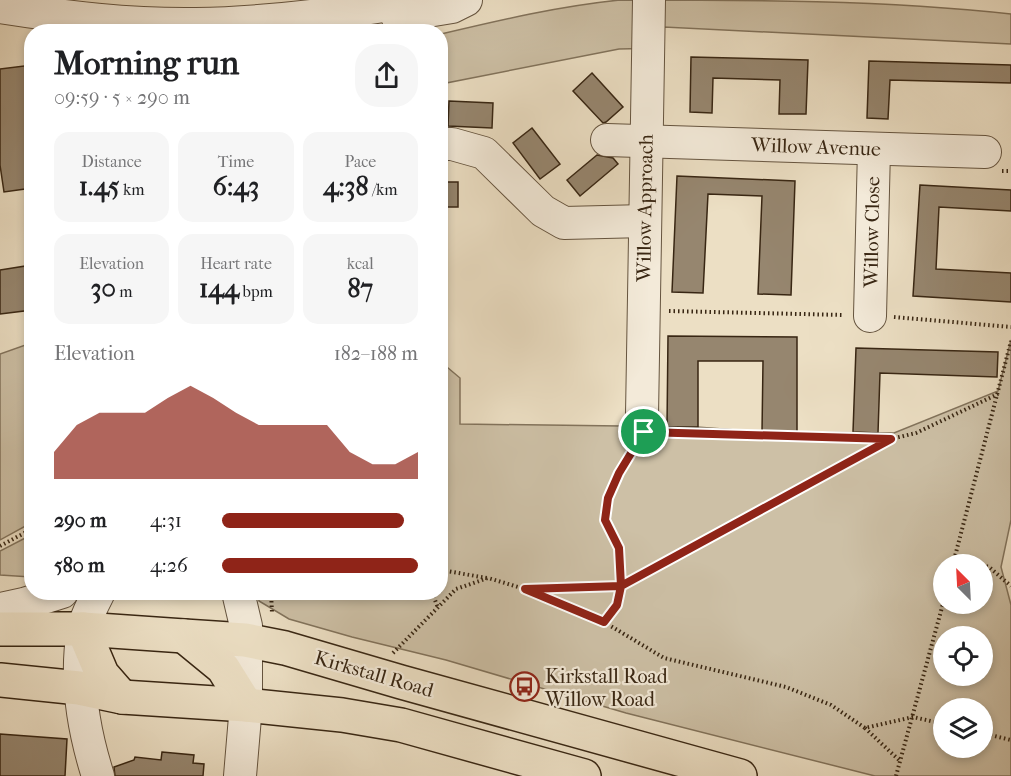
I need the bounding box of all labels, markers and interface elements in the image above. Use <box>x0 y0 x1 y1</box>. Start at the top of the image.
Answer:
text: Morning run <box>54 44 239 83</box>
button: share <box>355 44 418 107</box>
text: 09:59 · 5 × 290 m <box>54 86 190 109</box>
street label: Willow Approach <box>632 133 658 283</box>
street label: Willow Avenue <box>750 133 881 161</box>
text: Distance <box>82 152 142 171</box>
text: Time <box>218 152 254 171</box>
text: Pace <box>344 152 376 171</box>
text: 1.45 <box>79 171 120 202</box>
text: 6:43 <box>213 171 259 202</box>
text: 4:38 <box>323 171 369 202</box>
street label: Willow Close <box>860 176 884 289</box>
text: km <box>120 180 145 199</box>
text: /km <box>369 180 397 199</box>
text: Elevation <box>79 254 144 273</box>
text: Heart rate <box>200 254 272 273</box>
text: kcal <box>347 254 374 273</box>
text: 30 <box>91 273 116 304</box>
text: 144 <box>199 273 239 304</box>
text: 87 <box>348 273 373 304</box>
text: m <box>116 282 133 301</box>
text: bpm <box>239 282 273 301</box>
text: Elevation <box>54 342 135 365</box>
text: 182–188 m <box>334 342 418 365</box>
pin <box>618 406 669 457</box>
icon: arrive <box>627 415 660 448</box>
text: 290 m <box>54 509 107 532</box>
text: 4:31 <box>150 509 182 532</box>
text: 580 m <box>54 554 105 577</box>
text: 4:26 <box>150 554 188 577</box>
north arrow <box>933 554 993 614</box>
map controls <box>933 554 993 758</box>
button: locate <box>933 626 993 686</box>
street label: Kirkstall Road <box>312 646 437 702</box>
place label: Kirkstall Road Willow Road <box>544 665 669 711</box>
bus stop icon: Kirkstall Road Willow Road <box>508 671 540 703</box>
button: layers <box>933 698 993 758</box>

